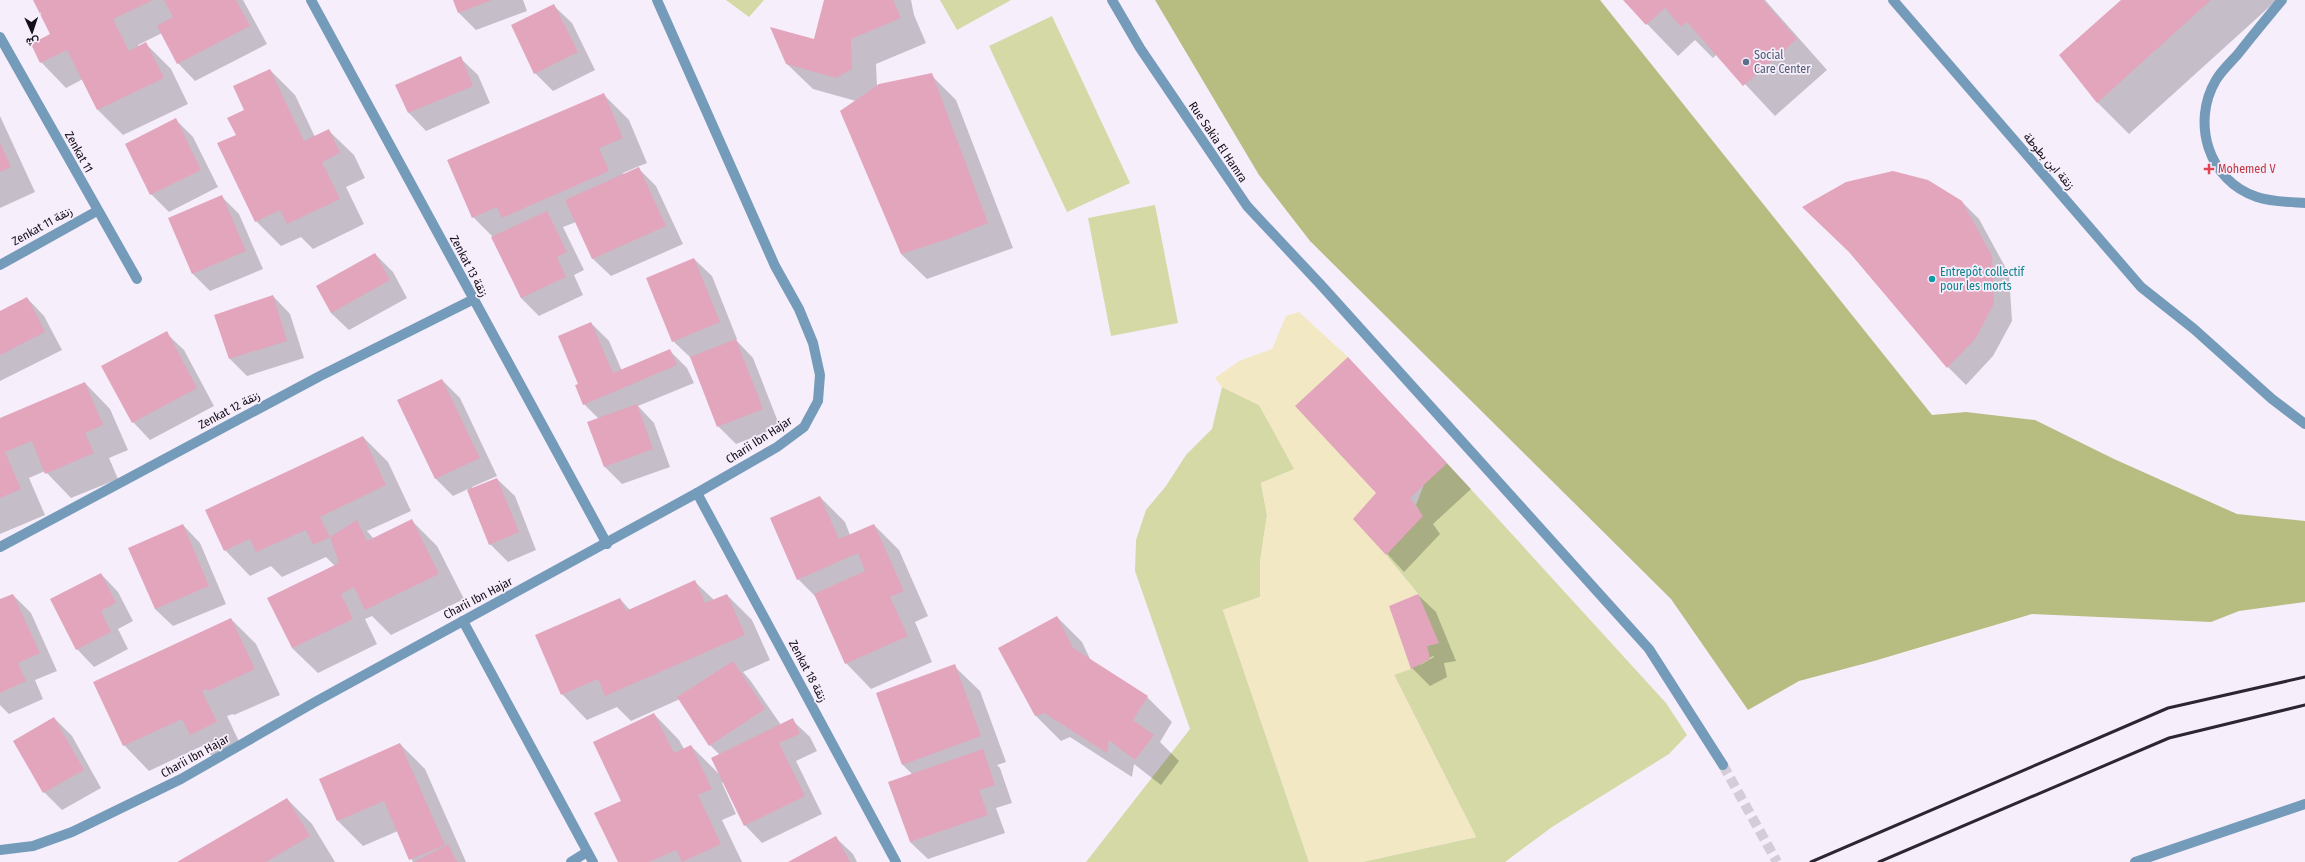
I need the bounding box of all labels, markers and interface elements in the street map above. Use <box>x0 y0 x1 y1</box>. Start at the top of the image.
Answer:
north arrow <box>12 12 52 52</box>
text: ش <box>26 35 39 48</box>
place label: Social Care Center <box>1754 48 1811 76</box>
marker: Social Care Center <box>1741 57 1751 67</box>
street label: Rue Sakia El Hamra <box>1186 99 1250 185</box>
street label: Zenkat 11 <box>62 129 96 175</box>
street label: زنقة ابن بطوطة <box>2020 130 2077 193</box>
place label: Mohemed V <box>2218 162 2277 176</box>
marker: Mohemed V <box>2203 163 2215 175</box>
street label: Zenkat 11 زنقة <box>9 204 75 249</box>
street label: Zenkat 13 زنقة <box>446 233 491 300</box>
place label: Entrepôt collectif pour les morts <box>1940 265 2025 293</box>
marker: Entrepôt collectif pour les morts <box>1927 274 1937 284</box>
street label: Zenkat 12 زنقة <box>196 388 263 433</box>
street label: Charii Ibn Hajar <box>723 413 795 467</box>
street label: Charii Ibn Hajar <box>441 574 516 622</box>
street label: Zenkat 18 زنقة <box>785 638 830 705</box>
street label: Charii Ibn Hajar <box>158 731 232 781</box>

